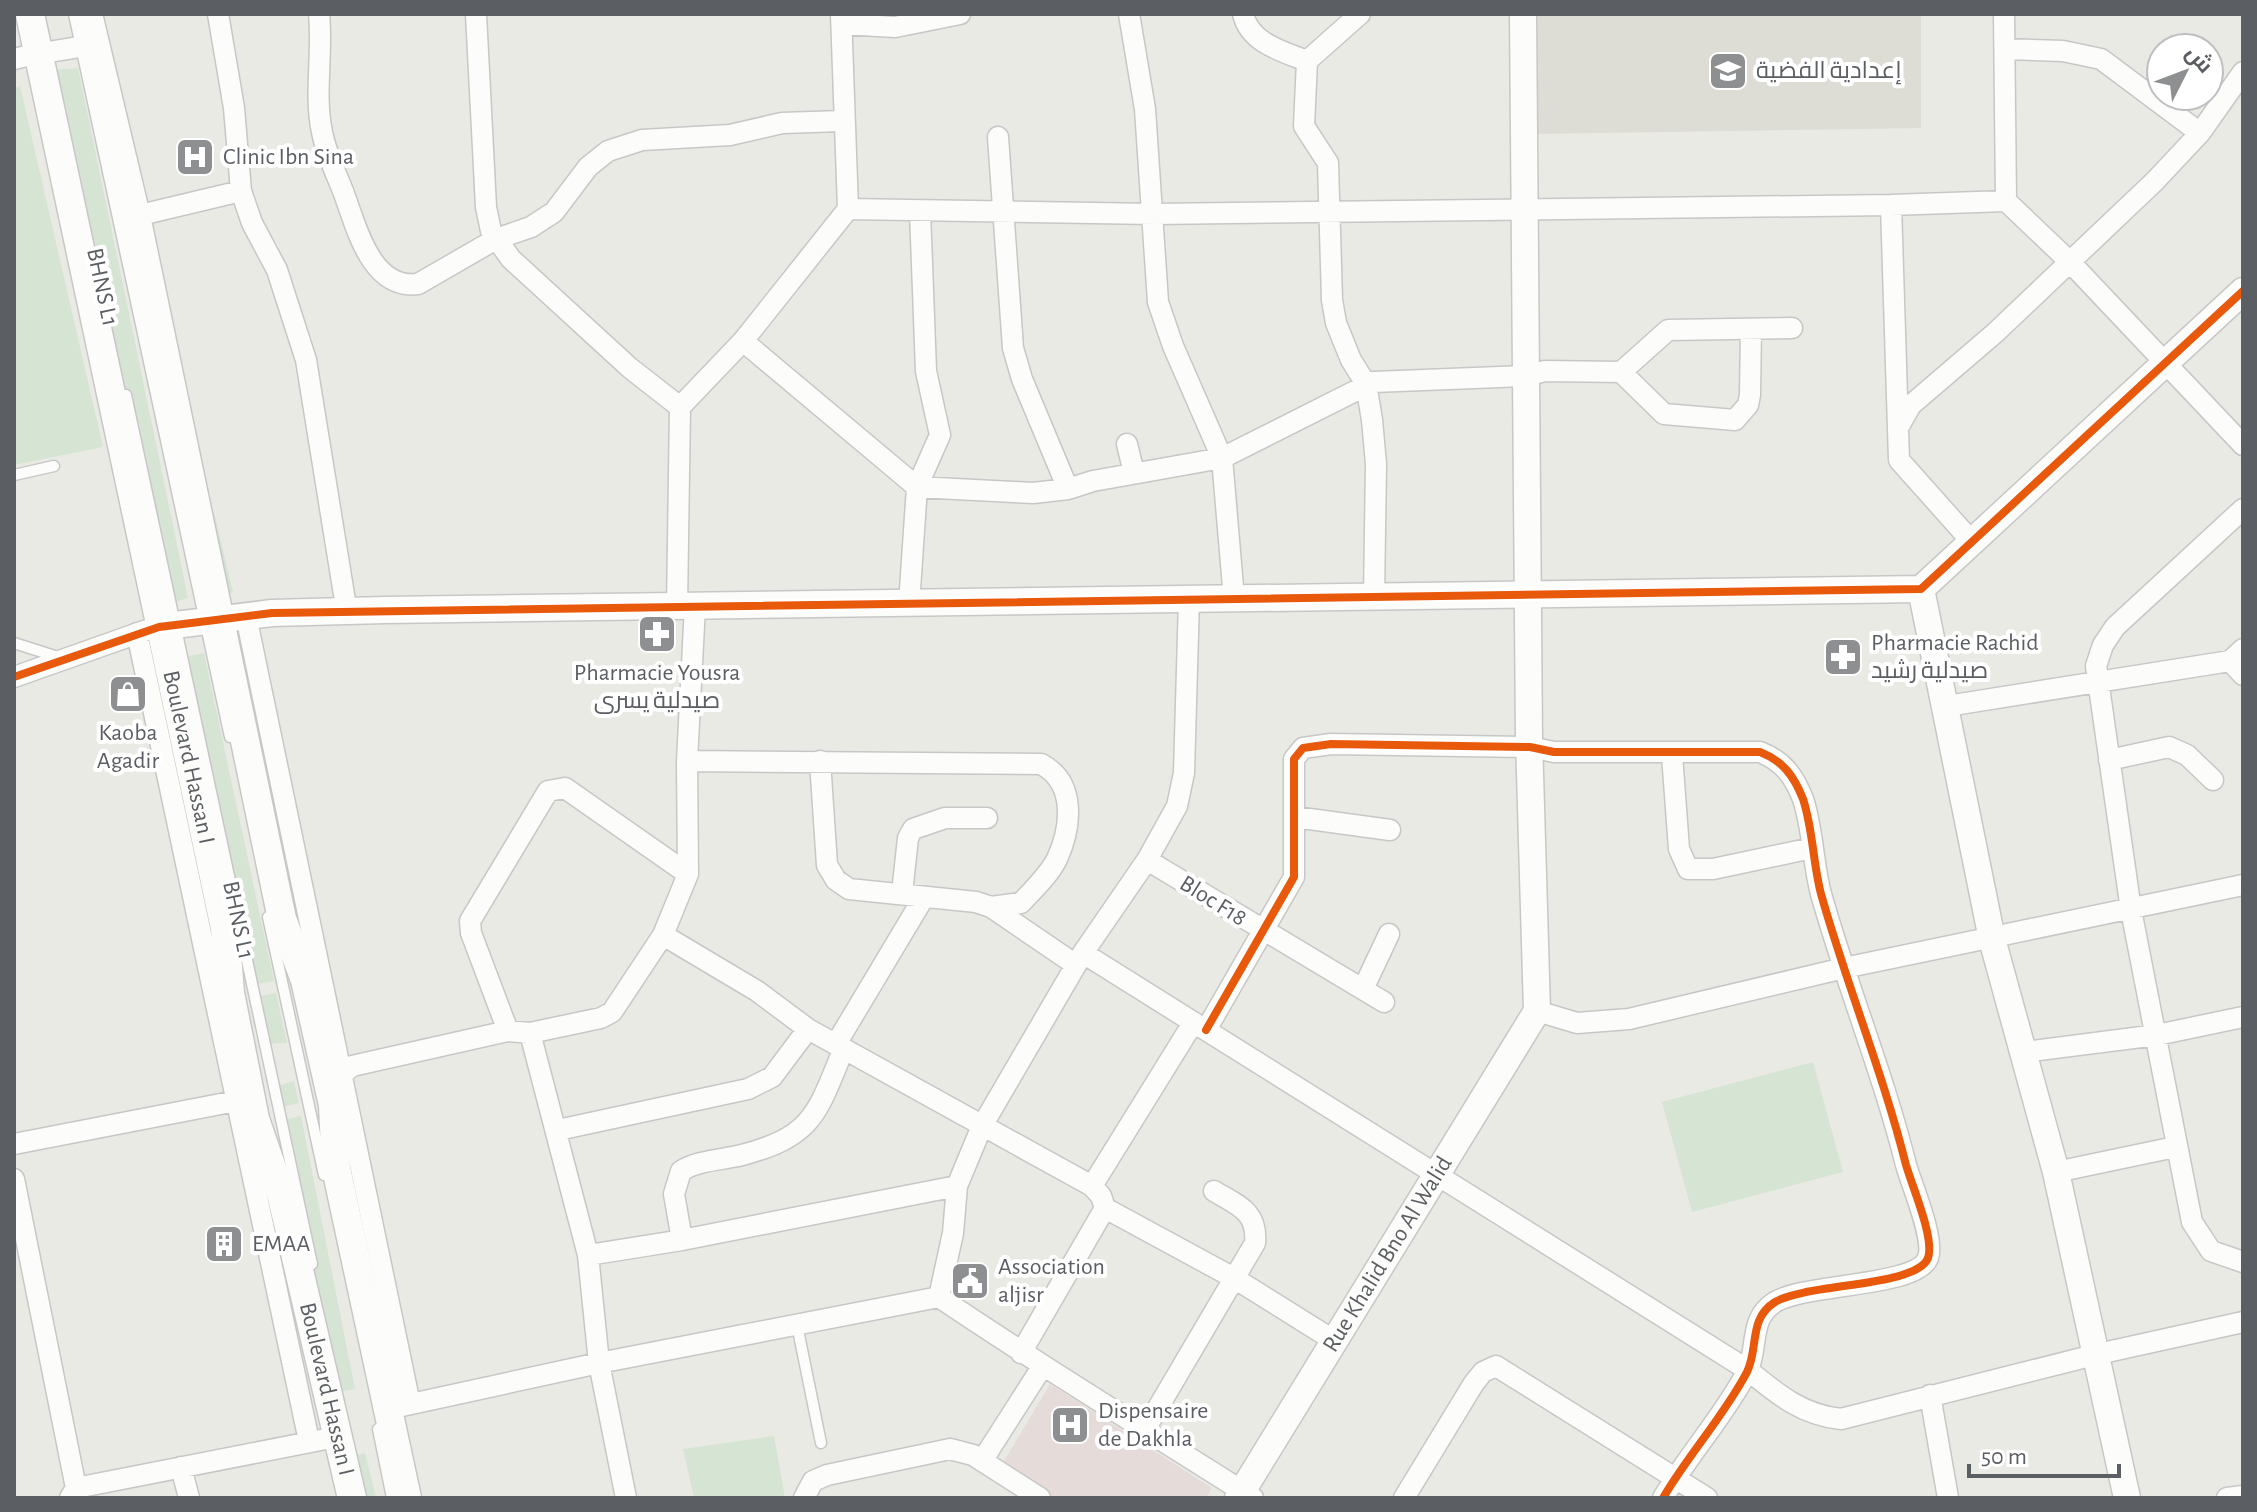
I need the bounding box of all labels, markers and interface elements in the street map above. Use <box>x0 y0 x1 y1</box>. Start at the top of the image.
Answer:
north arrow <box>2145 32 2225 112</box>
text: ش <box>2180 41 2217 78</box>
school or university icon: إعدادية الفضية <box>1707 50 1749 92</box>
place label: إعدادية الفضية <box>1756 59 1902 85</box>
hospital icon: Clinic Ibn Sina <box>174 136 216 178</box>
place label: Clinic Ibn Sina <box>223 145 354 169</box>
street label: BHNS L1 <box>82 246 122 328</box>
pharmacy icon: Pharmacie Yousra صيدلية يسرى <box>636 613 678 655</box>
place label: Pharmacie Rachid صيدلية رشيد <box>1871 631 2039 683</box>
pharmacy icon: Pharmacie Rachid صيدلية رشيد <box>1822 636 1864 678</box>
place label: Pharmacie Yousra صيدلية يسرى <box>574 661 740 714</box>
street label: Boulevard Hassan I <box>158 668 219 846</box>
shop icon: Kaoba Agadir <box>107 673 149 715</box>
place label: Kaoba Agadir <box>97 721 159 773</box>
street label: Bloc F18 <box>1175 871 1251 931</box>
street label: BHNS L1 <box>218 879 258 961</box>
street label: Rue Khalid Bno Al Walid <box>1319 1152 1457 1356</box>
building icon: EMAA <box>203 1223 245 1265</box>
place label: EMAA <box>252 1232 310 1256</box>
place label: Association aljisr <box>998 1255 1105 1307</box>
public building icon: Association aljisr <box>949 1260 991 1302</box>
street label: Boulevard Hassan I <box>295 1300 358 1478</box>
place label: Dispensaire de Dakhla <box>1098 1399 1208 1451</box>
hospital icon: Dispensaire de Dakhla <box>1049 1404 1091 1446</box>
scale bar <box>1969 1428 2119 1478</box>
text: 50 m <box>1981 1445 2027 1469</box>

